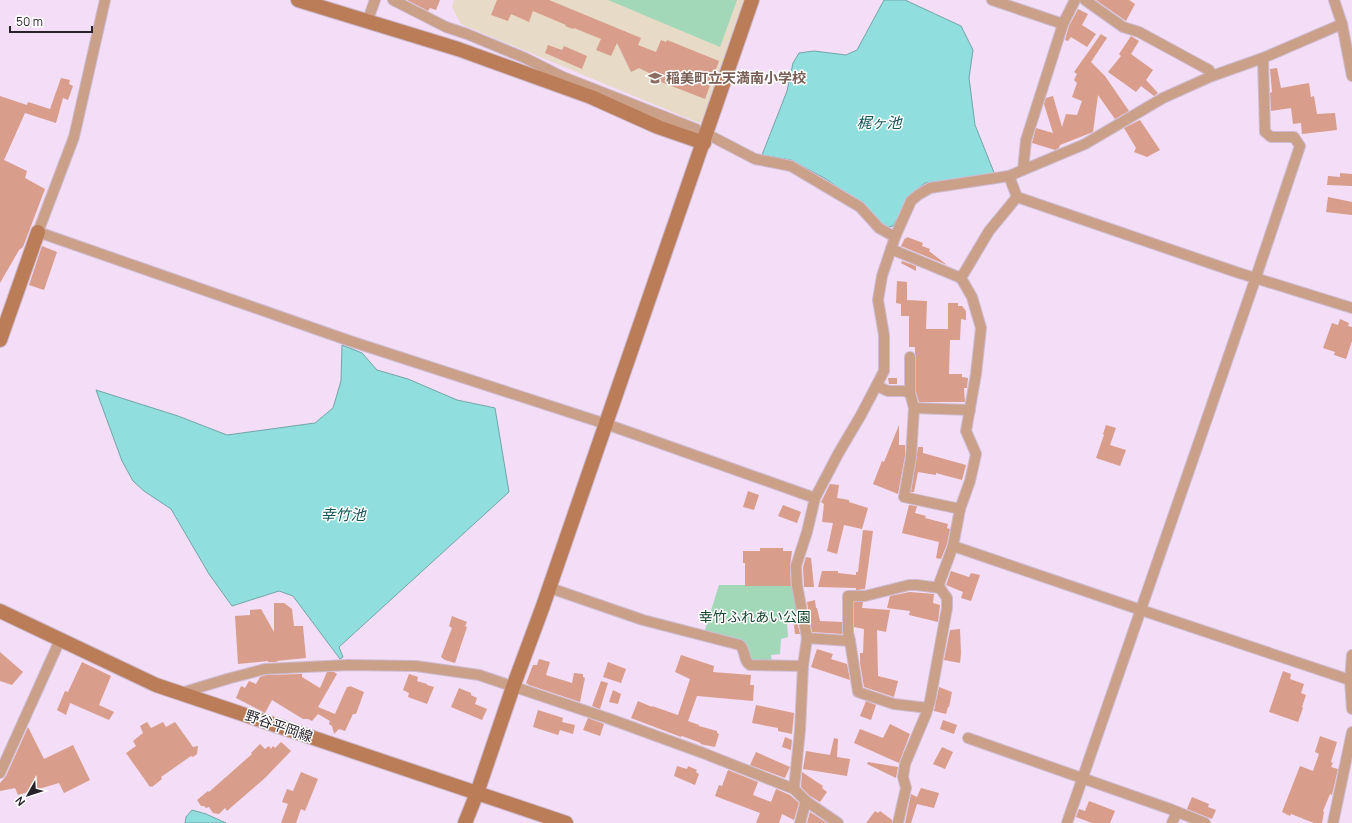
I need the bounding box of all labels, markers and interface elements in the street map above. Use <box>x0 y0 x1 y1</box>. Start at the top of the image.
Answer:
scale bar <box>10 8 92 34</box>
text: 50 m <box>16 13 43 30</box>
place label: 稲美町立天満南小学校 <box>666 68 806 87</box>
school or university icon: 稲美町立天満南小学校 <box>647 70 663 86</box>
water label: 梶ヶ池 <box>856 112 903 133</box>
water label: 幸竹池 <box>320 504 367 525</box>
park label: 幸竹ふれあい公園 <box>699 607 811 626</box>
street label: 野谷平岡線 <box>243 705 315 746</box>
north arrow <box>8 775 48 815</box>
text: N <box>11 794 28 809</box>

